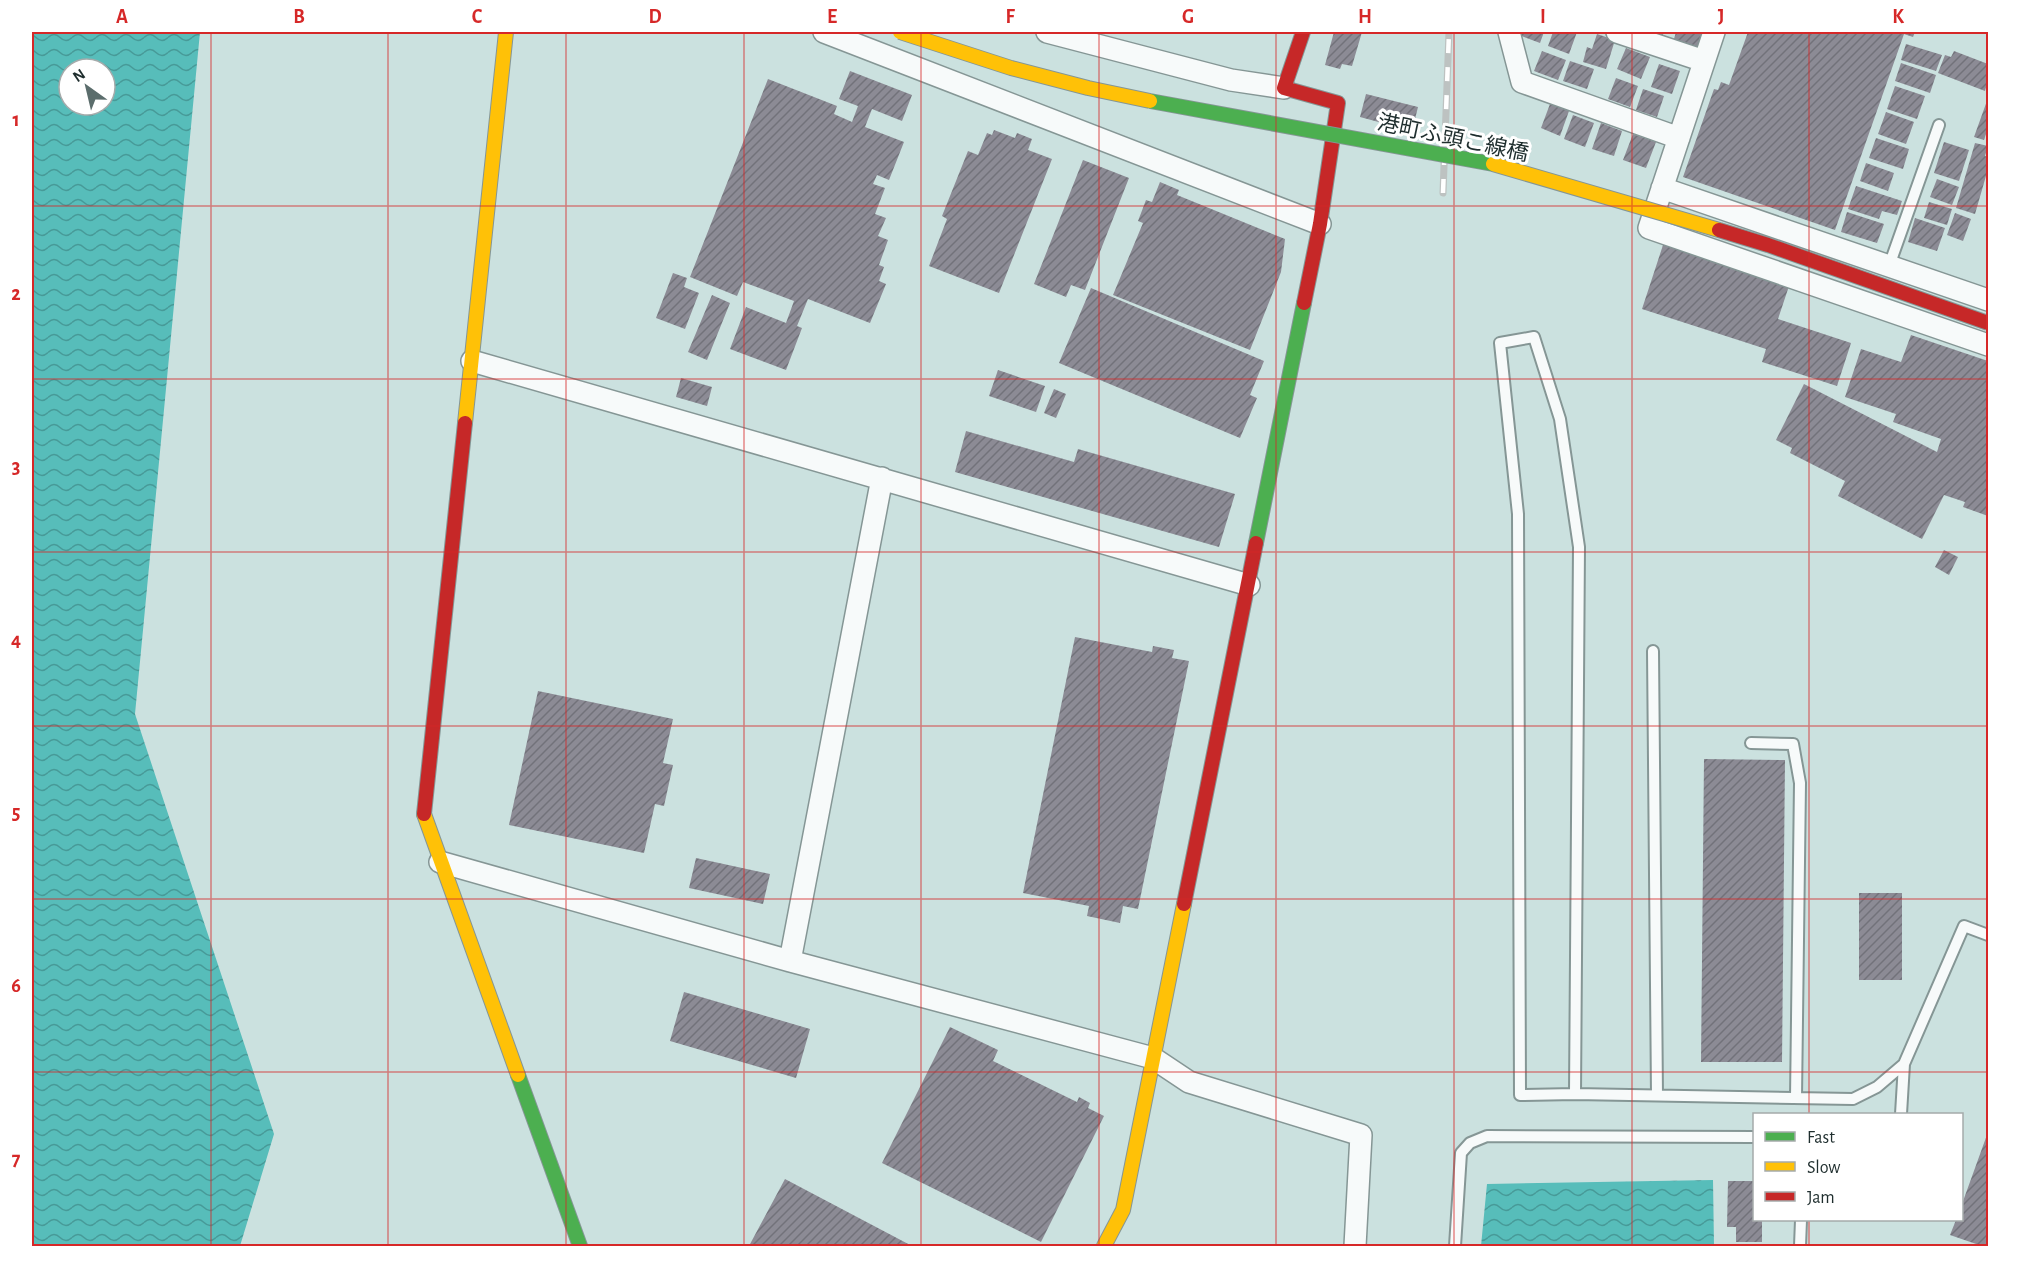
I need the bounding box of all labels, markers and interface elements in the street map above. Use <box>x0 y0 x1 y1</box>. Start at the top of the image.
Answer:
text: A <box>116 7 128 27</box>
text: B <box>293 7 305 27</box>
text: C <box>472 7 483 27</box>
text: D <box>648 7 662 27</box>
text: E <box>827 7 837 27</box>
text: F <box>1005 7 1015 27</box>
text: G <box>1182 7 1194 27</box>
text: H <box>1358 7 1372 27</box>
text: I <box>1540 7 1546 27</box>
text: J <box>1718 7 1724 27</box>
text: K <box>1892 7 1904 27</box>
north arrow <box>57 57 117 117</box>
text: N <box>70 66 88 85</box>
text: 1 <box>12 110 20 130</box>
street label: 港町ふ頭こ線橋 <box>1375 110 1531 165</box>
text: 2 <box>11 284 21 304</box>
text: 3 <box>12 457 20 477</box>
text: 4 <box>11 630 21 650</box>
text: 5 <box>12 803 20 823</box>
text: 6 <box>11 976 21 996</box>
legend <box>1753 1113 1963 1221</box>
text: Fast <box>1807 1129 1835 1147</box>
text: 7 <box>12 1149 21 1169</box>
text: Slow <box>1807 1159 1840 1177</box>
text: Jam <box>1807 1189 1835 1207</box>

